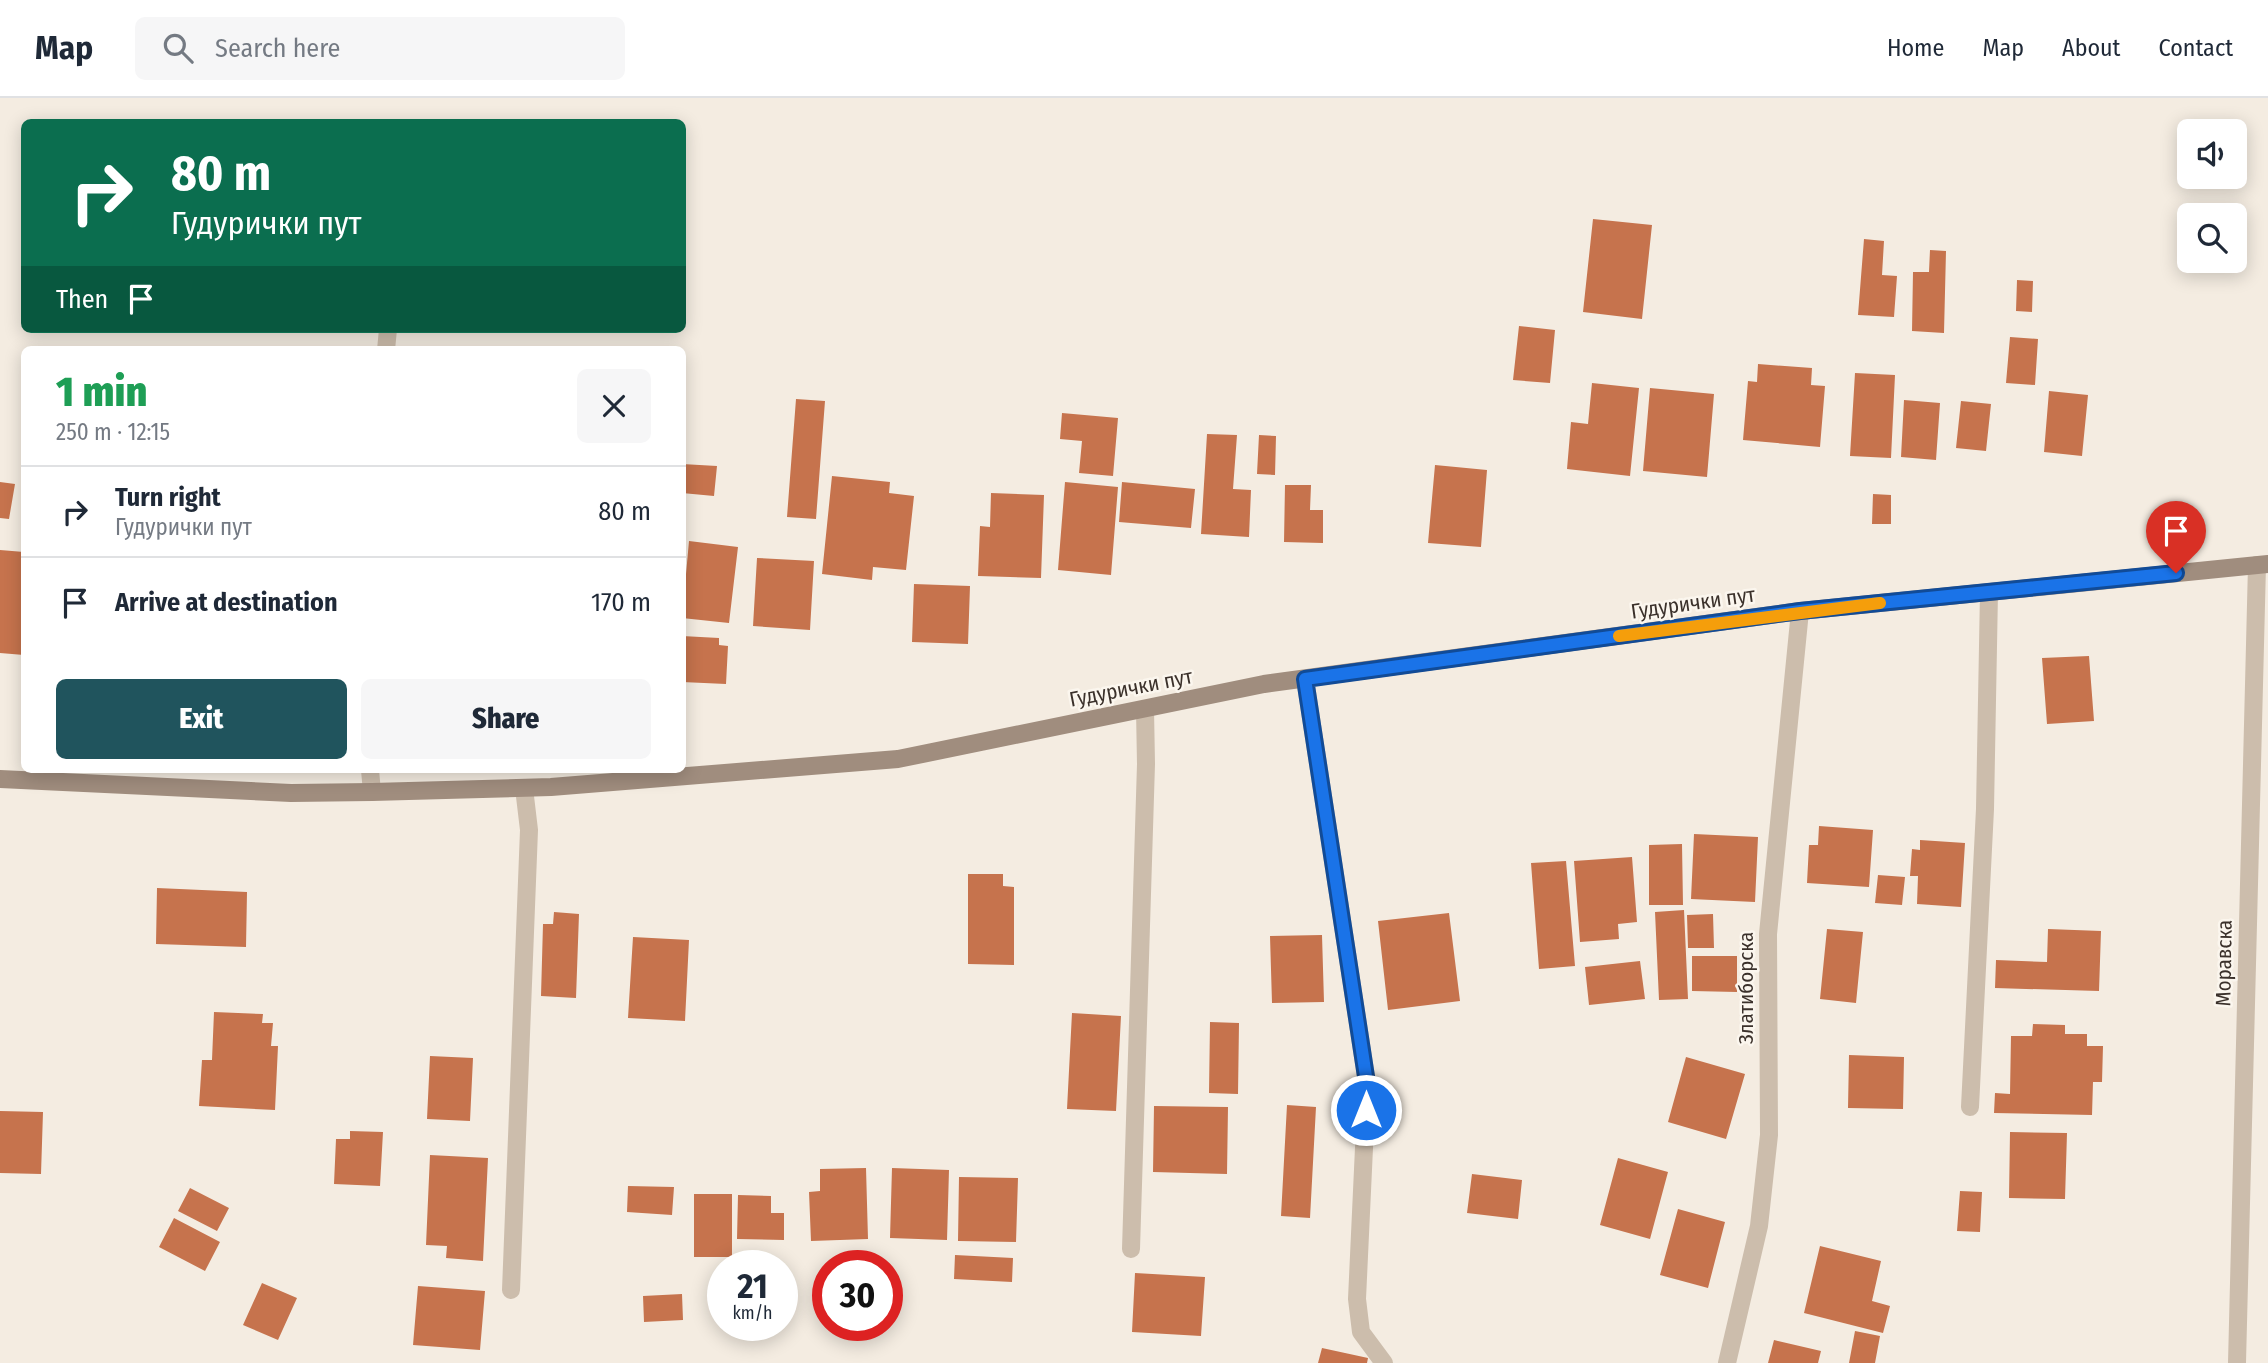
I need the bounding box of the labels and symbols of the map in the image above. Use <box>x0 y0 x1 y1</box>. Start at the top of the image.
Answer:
pin <box>2146 501 2206 573</box>
street label: Гудурички пут <box>1629 581 1757 625</box>
street label: Гудурички пут <box>1067 663 1195 713</box>
street label: Моравска <box>2210 920 2238 1006</box>
street label: Златиборска <box>1733 932 1759 1044</box>
position arrow <box>1329 1073 1403 1147</box>
speed limit sign: 30 <box>812 1250 903 1341</box>

